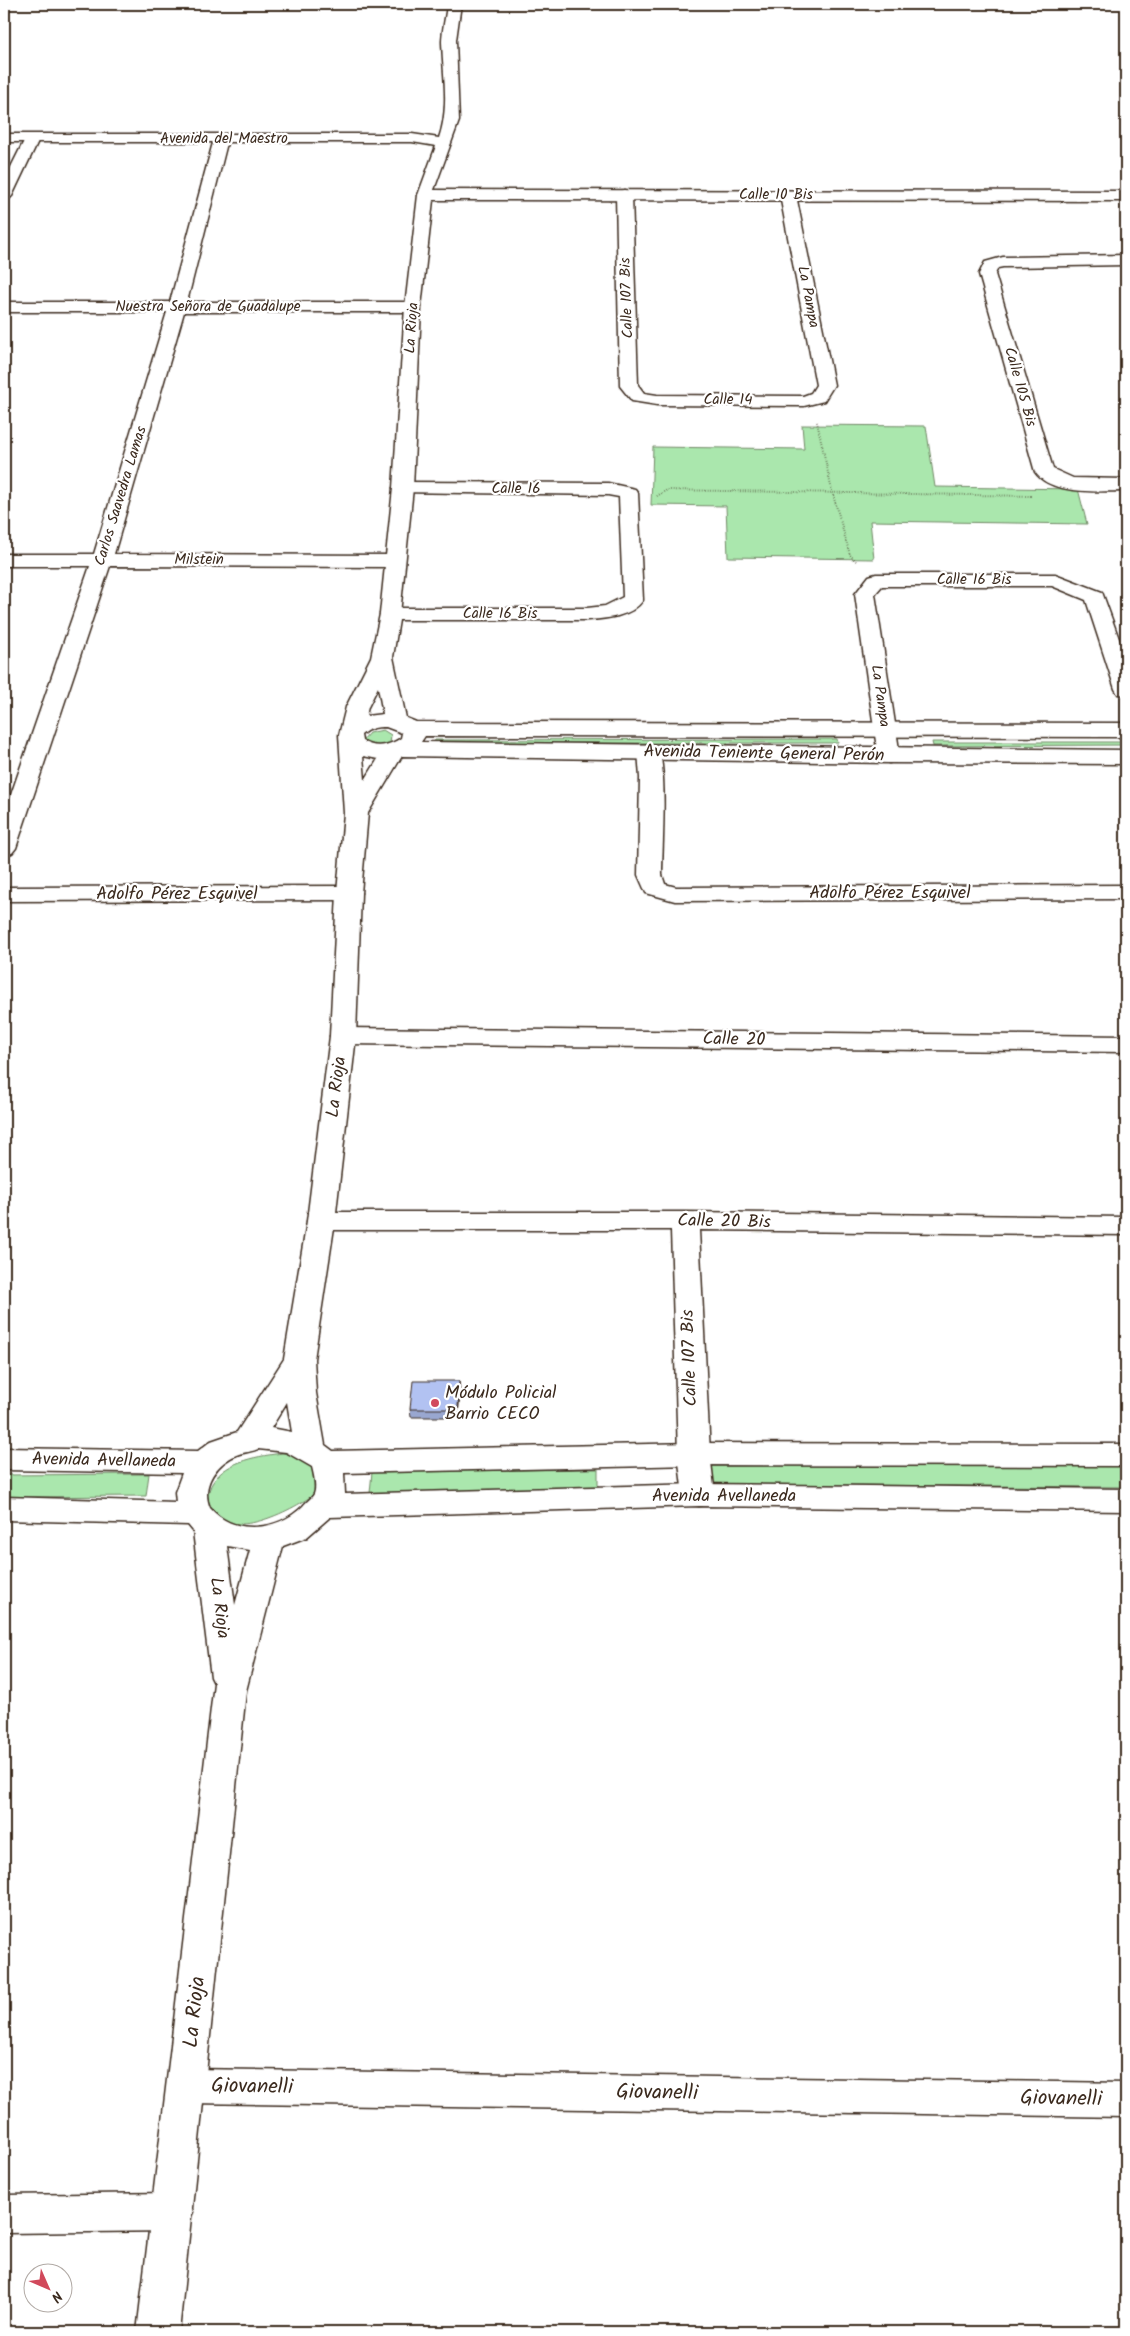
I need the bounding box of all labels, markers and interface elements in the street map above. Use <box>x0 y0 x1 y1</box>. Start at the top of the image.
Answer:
street label: Avenida del Maestro <box>160 127 288 151</box>
street label: Calle 10 Bis <box>739 183 814 207</box>
street label: Calle 107 Bis <box>614 257 640 339</box>
street label: La Pampa <box>790 264 826 330</box>
street label: Nuestra Señora de Guadalupe <box>116 295 301 319</box>
street label: La Rioja <box>398 302 426 354</box>
street label: Calle 105 Bis <box>997 344 1043 430</box>
street label: Calle 14 <box>703 388 753 412</box>
street label: Carlos Saavedra Lamas <box>88 423 154 569</box>
street label: Calle 16 <box>491 477 541 501</box>
street label: Milstein <box>174 548 224 572</box>
street label: Calle 16 Bis <box>937 568 1012 592</box>
street label: Calle 16 Bis <box>463 602 538 626</box>
street label: La Pampa <box>864 663 896 729</box>
street label: Avenida Teniente General Perón <box>643 737 885 771</box>
street label: Adolfo Pérez Esquivel <box>809 879 971 908</box>
street label: Adolfo Pérez Esquivel <box>96 880 258 909</box>
street label: Calle 20 <box>702 1025 766 1055</box>
street label: La Rioja <box>319 1055 355 1119</box>
street label: Calle 20 Bis <box>677 1207 771 1237</box>
street label: Calle 107 Bis <box>674 1309 706 1407</box>
place label: Módulo Policial Barrio CECO <box>445 1379 557 1429</box>
marker: Módulo Policial Barrio CECO <box>429 1397 441 1409</box>
street label: Avenida Avellaneda <box>32 1445 176 1477</box>
street label: Avenida Avellaneda <box>652 1482 796 1511</box>
street label: La Rioja <box>201 1576 237 1640</box>
street label: La Rioja <box>175 1975 215 2049</box>
street label: Giovanelli <box>211 2070 294 2104</box>
street label: Giovanelli <box>616 2076 699 2110</box>
street label: Giovanelli <box>1020 2082 1103 2116</box>
north arrow <box>22 2264 72 2314</box>
text: N <box>45 2286 67 2308</box>

